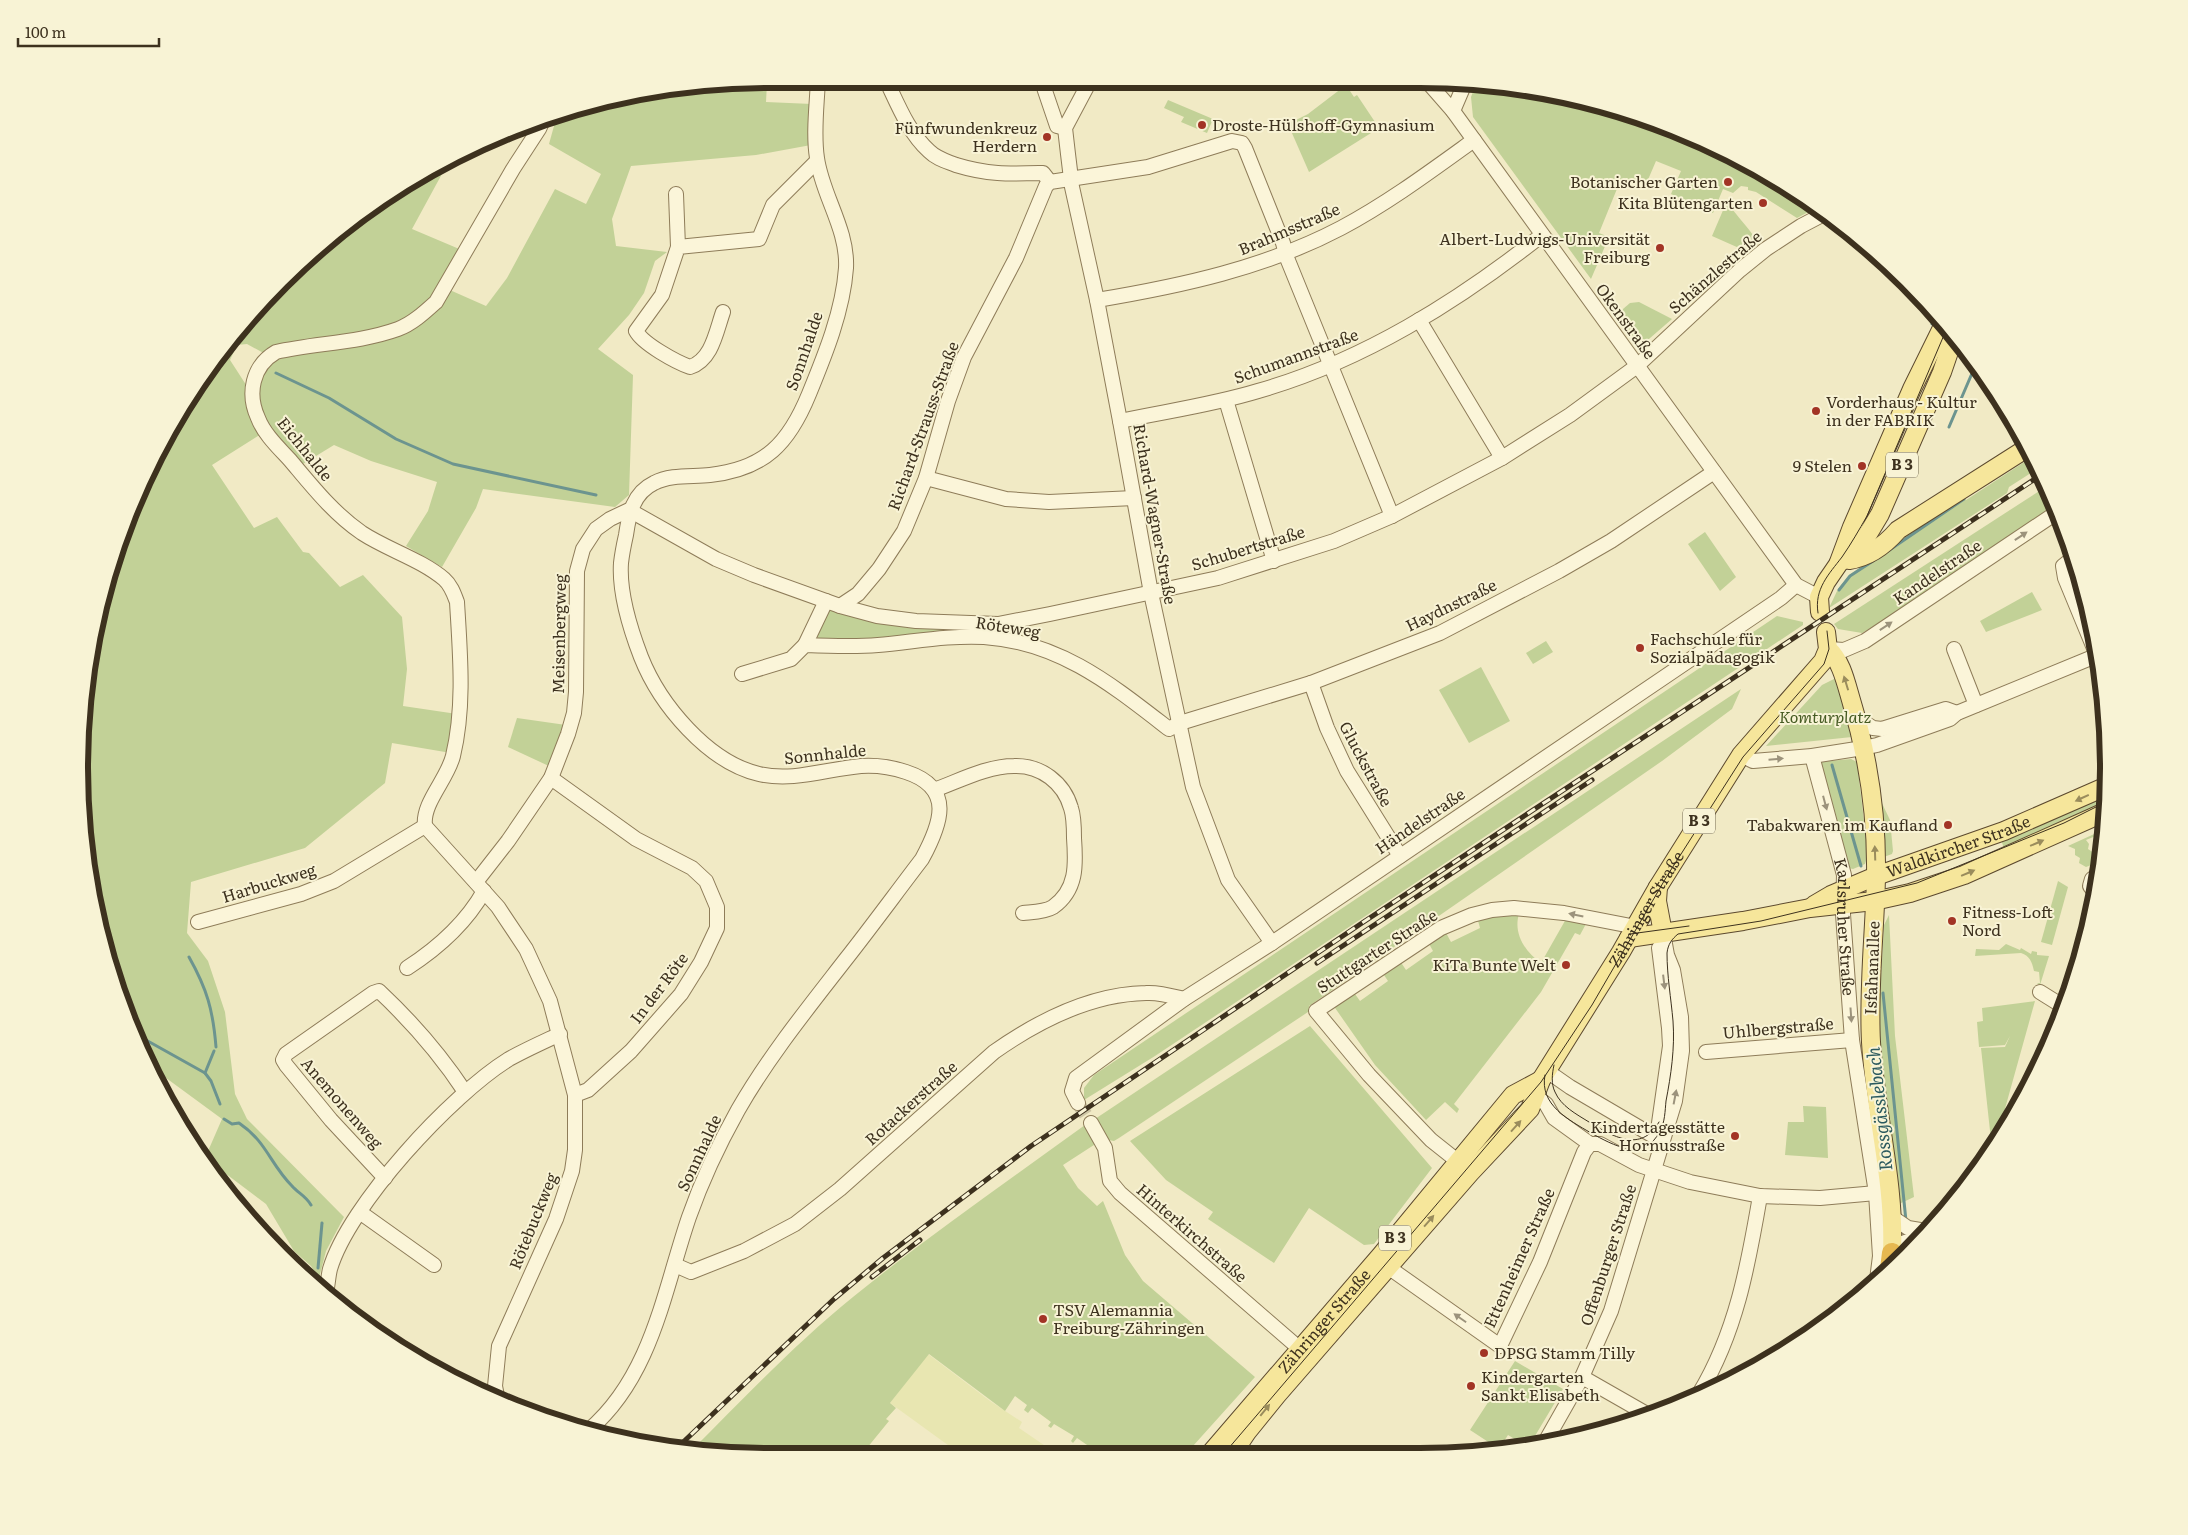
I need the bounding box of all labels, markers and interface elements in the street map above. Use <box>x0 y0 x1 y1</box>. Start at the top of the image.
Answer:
scale bar <box>18 15 159 47</box>
text: 100 m <box>25 20 66 43</box>
place label: Droste-Hülshoff-Gymnasium <box>1212 112 1435 136</box>
place label: Fünfwundenkreuz Herdern <box>895 115 1037 157</box>
marker: Droste-Hülshoff-Gymnasium <box>1196 119 1208 131</box>
marker: Fünfwundenkreuz Herdern <box>1041 131 1053 143</box>
place label: Botanischer Garten <box>1570 169 1718 193</box>
marker: Botanischer Garten <box>1722 176 1734 188</box>
place label: Kita Blütengarten <box>1618 190 1753 214</box>
street label: Brahmsstraße <box>1234 196 1343 260</box>
marker: Kita Blütengarten <box>1757 197 1769 209</box>
street label: Schänzlestraße <box>1662 224 1766 319</box>
place label: Albert-Ludwigs-Universität Freiburg <box>1439 226 1651 268</box>
marker: Albert-Ludwigs-Universität Freiburg <box>1654 242 1666 254</box>
street label: Okenstraße <box>1591 277 1663 363</box>
street label: Sonnhalde <box>778 308 828 393</box>
street label: Schumannstraße <box>1230 321 1361 389</box>
street label: Richard-Strauss-Straße <box>880 338 964 514</box>
place label: Vorderhaus - Kultur in der FABRIK <box>1826 389 1977 431</box>
marker: Vorderhaus - Kultur in der FABRIK <box>1810 405 1822 417</box>
street label: Eichhalde <box>272 411 339 486</box>
street label: Richard-Wagner-Straße <box>1128 422 1184 606</box>
road number: B 3 <box>1886 452 1918 478</box>
place label: 9 Stelen <box>1793 453 1852 477</box>
marker: 9 Stelen <box>1856 460 1868 472</box>
street label: Schubertstraße <box>1188 518 1307 576</box>
one-way arrow <box>2014 531 2028 541</box>
street label: Kandelstraße <box>1887 533 1986 610</box>
street label: Haydnstraße <box>1401 572 1500 637</box>
street label: Meisenbergweg <box>545 574 571 694</box>
street label: Röteweg <box>974 609 1042 643</box>
one-way arrow <box>1879 622 1893 631</box>
place label: Fachschule für Sozialpädagogik <box>1650 626 1775 668</box>
marker: Fachschule für Sozialpädagogik <box>1634 642 1646 654</box>
one-way arrow <box>1841 675 1849 690</box>
park label: Komturplatz <box>1779 704 1871 728</box>
street label: Gluckstraße <box>1334 717 1399 810</box>
street label: Sonnhalde <box>783 737 867 769</box>
one-way arrow <box>1768 755 1784 763</box>
street label: Händelstraße <box>1370 781 1469 859</box>
one-way arrow <box>2075 794 2089 802</box>
one-way arrow <box>1821 795 1829 810</box>
road number: B 3 <box>1683 808 1715 834</box>
street label: Waldkircher Straße <box>1883 808 2034 883</box>
place label: Tabakwaren im Kaufland <box>1746 812 1938 836</box>
marker: Tabakwaren im Kaufland <box>1942 819 1954 831</box>
one-way arrow <box>2030 838 2044 846</box>
one-way arrow <box>1871 845 1879 861</box>
street label: Zähringer Straße <box>1601 846 1689 971</box>
street label: Karlsruher Straße <box>1829 855 1862 996</box>
street label: Harbuckweg <box>219 856 319 908</box>
one-way arrow <box>1961 868 1975 876</box>
place label: Fitness-Loft Nord <box>1962 899 2053 941</box>
street label: Stuttgarter Straße <box>1312 902 1441 998</box>
one-way arrow <box>1568 911 1584 919</box>
marker: Fitness-Loft Nord <box>1946 915 1958 927</box>
street label: Isfahanallee <box>1857 921 1885 1015</box>
street label: In der Röte <box>623 947 693 1028</box>
place label: KiTa Bunte Welt <box>1433 952 1557 976</box>
marker: KiTa Bunte Welt <box>1560 959 1572 971</box>
one-way arrow <box>1660 974 1668 990</box>
one-way arrow <box>1847 1007 1855 1023</box>
street label: Uhlbergstraße <box>1721 1010 1834 1044</box>
water label: Rossgässlebach <box>1859 1046 1898 1172</box>
street label: Anemonenweg <box>296 1051 389 1153</box>
street label: Rotackerstraße <box>859 1054 962 1150</box>
one-way arrow <box>1672 1088 1680 1104</box>
street label: Sonnhalde <box>670 1110 726 1195</box>
place label: Kindertagesstätte Hornusstraße <box>1590 1114 1725 1156</box>
one-way arrow <box>1510 1120 1522 1132</box>
marker: Kindertagesstätte Hornusstraße <box>1729 1130 1741 1142</box>
street label: Rötebuckweg <box>502 1169 562 1273</box>
street label: Hinterkirchstraße <box>1132 1177 1253 1287</box>
street label: Offenburger Straße <box>1573 1181 1641 1329</box>
street label: Ettenheimer Straße <box>1476 1184 1560 1331</box>
one-way arrow <box>1423 1215 1434 1227</box>
road number: B 3 <box>1379 1226 1411 1250</box>
street label: Zähringer Straße <box>1271 1263 1375 1378</box>
place label: TSV Alemannia Freiburg-Zähringen <box>1053 1297 1205 1339</box>
marker: TSV Alemannia Freiburg-Zähringen <box>1037 1313 1049 1325</box>
one-way arrow <box>1453 1313 1467 1323</box>
place label: DPSG Stamm Tilly <box>1494 1340 1636 1364</box>
marker: DPSG Stamm Tilly <box>1478 1347 1490 1359</box>
place label: Kindergarten Sankt Elisabeth <box>1481 1364 1600 1406</box>
marker: Kindergarten Sankt Elisabeth <box>1465 1380 1477 1392</box>
one-way arrow <box>1260 1404 1271 1417</box>

